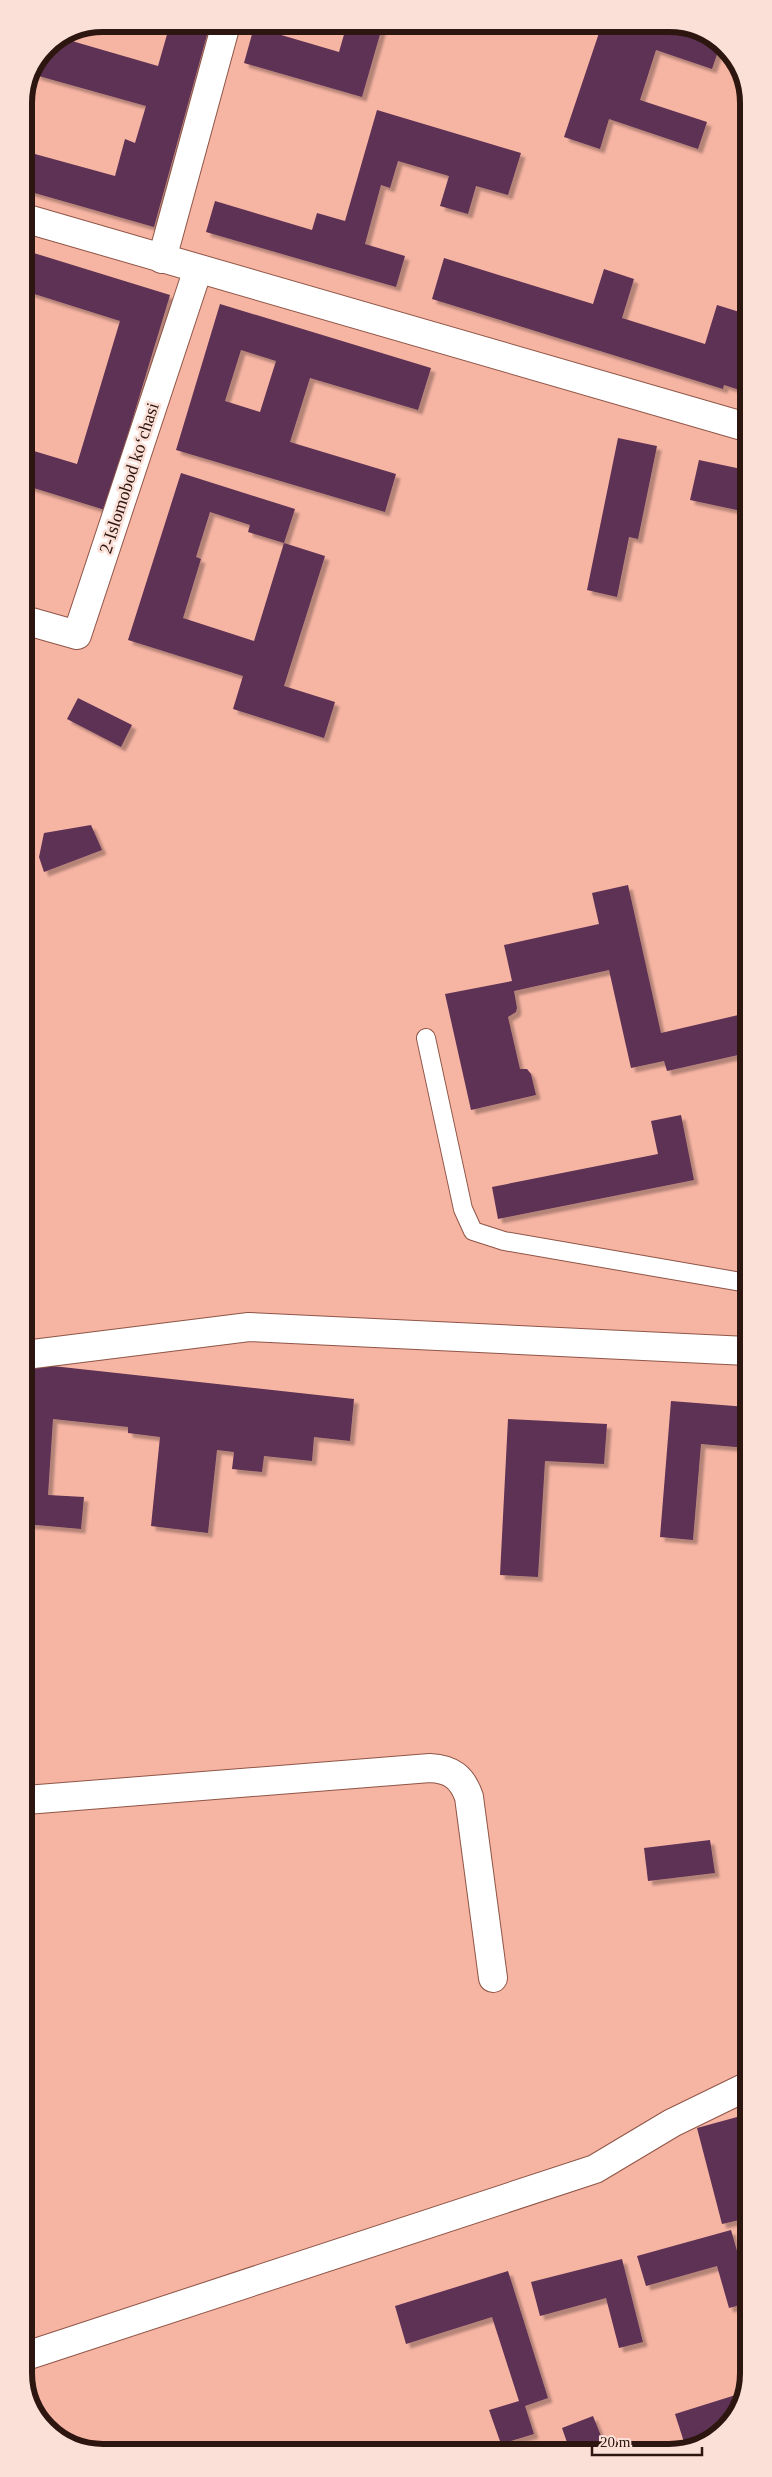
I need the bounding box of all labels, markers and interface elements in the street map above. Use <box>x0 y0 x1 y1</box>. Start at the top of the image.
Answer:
street label: 2-Islomobod koʻchasi <box>95 400 163 556</box>
scale bar <box>592 2424 702 2456</box>
text: 20 m <box>600 2434 631 2450</box>

